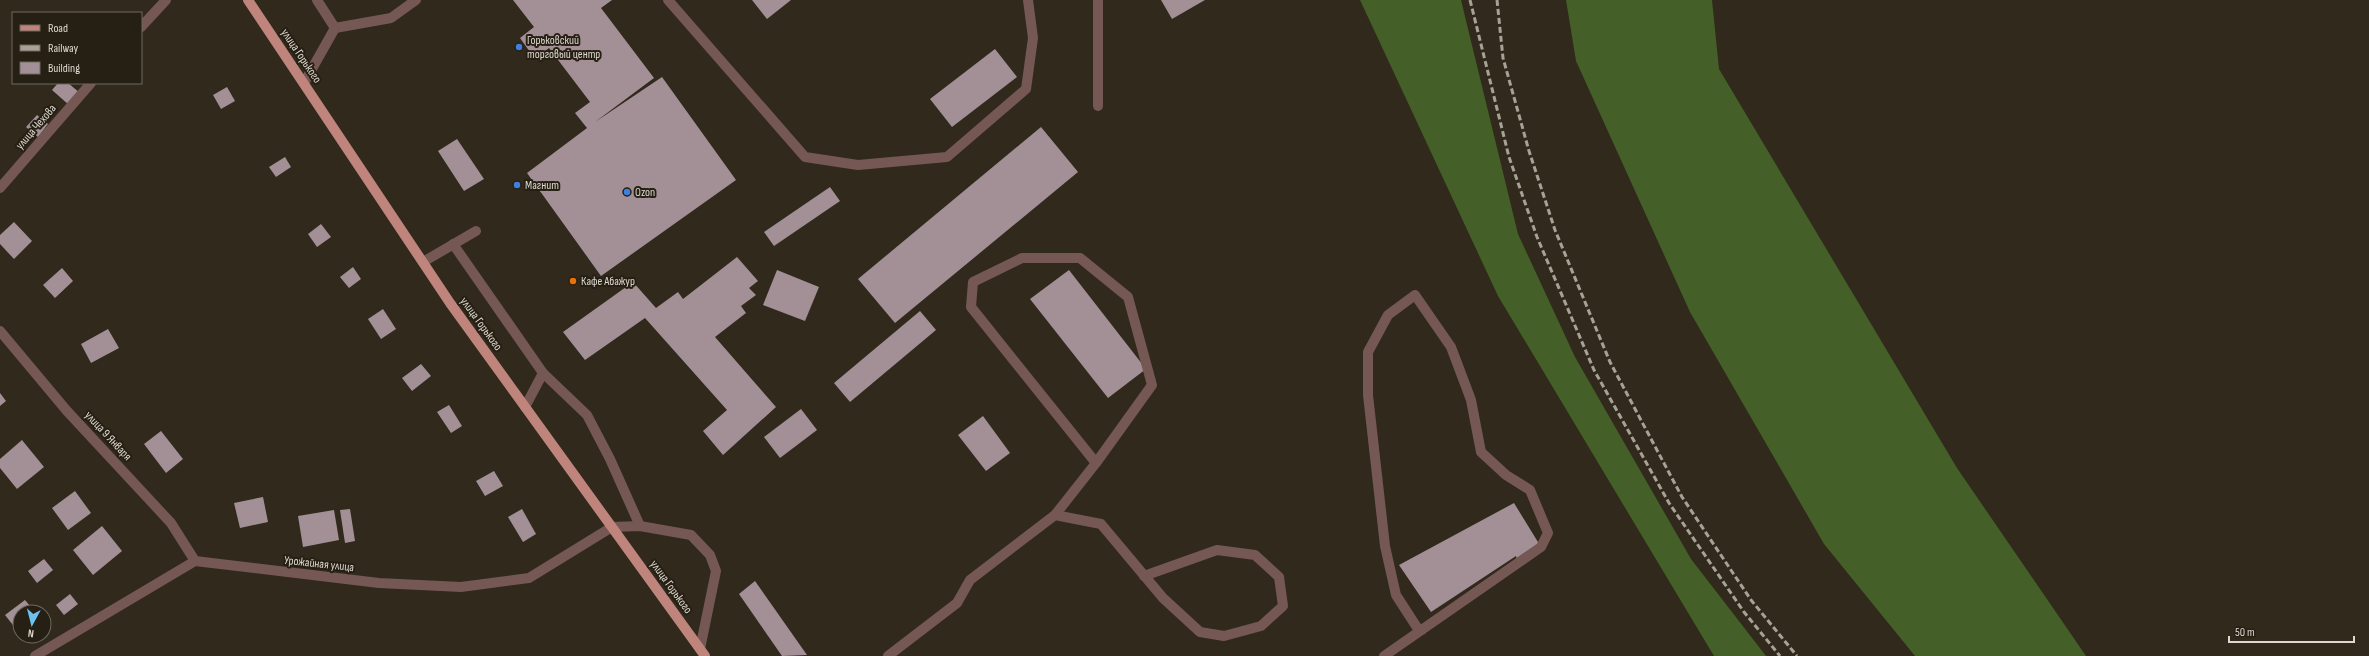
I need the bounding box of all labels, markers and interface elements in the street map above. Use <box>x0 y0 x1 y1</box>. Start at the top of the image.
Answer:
legend <box>12 12 142 84</box>
text: Road <box>48 21 68 36</box>
street label: улица Горького <box>277 26 325 86</box>
place label: Горьковский торговый центр <box>527 33 600 62</box>
text: Railway <box>48 41 79 56</box>
marker: Горьковский торговый центр <box>514 42 524 52</box>
text: Building <box>48 61 80 76</box>
street label: улица Чехова <box>12 101 60 153</box>
place label: Магнит <box>525 178 559 193</box>
marker: Магнит <box>512 180 522 190</box>
place label: Ozon <box>635 185 655 200</box>
marker: Ozon <box>622 187 632 197</box>
place label: Кафе Абажур <box>581 274 635 289</box>
marker: Кафе Абажур <box>568 276 578 286</box>
street label: улица Горького <box>457 294 505 354</box>
street label: улица 9 Января <box>81 408 135 464</box>
street label: Урожайная улица <box>283 553 355 575</box>
street label: улица Горького <box>647 557 695 617</box>
north arrow <box>12 604 52 644</box>
scale bar <box>2229 618 2354 644</box>
text: 50 m <box>2235 625 2255 640</box>
text: N <box>27 627 35 640</box>

